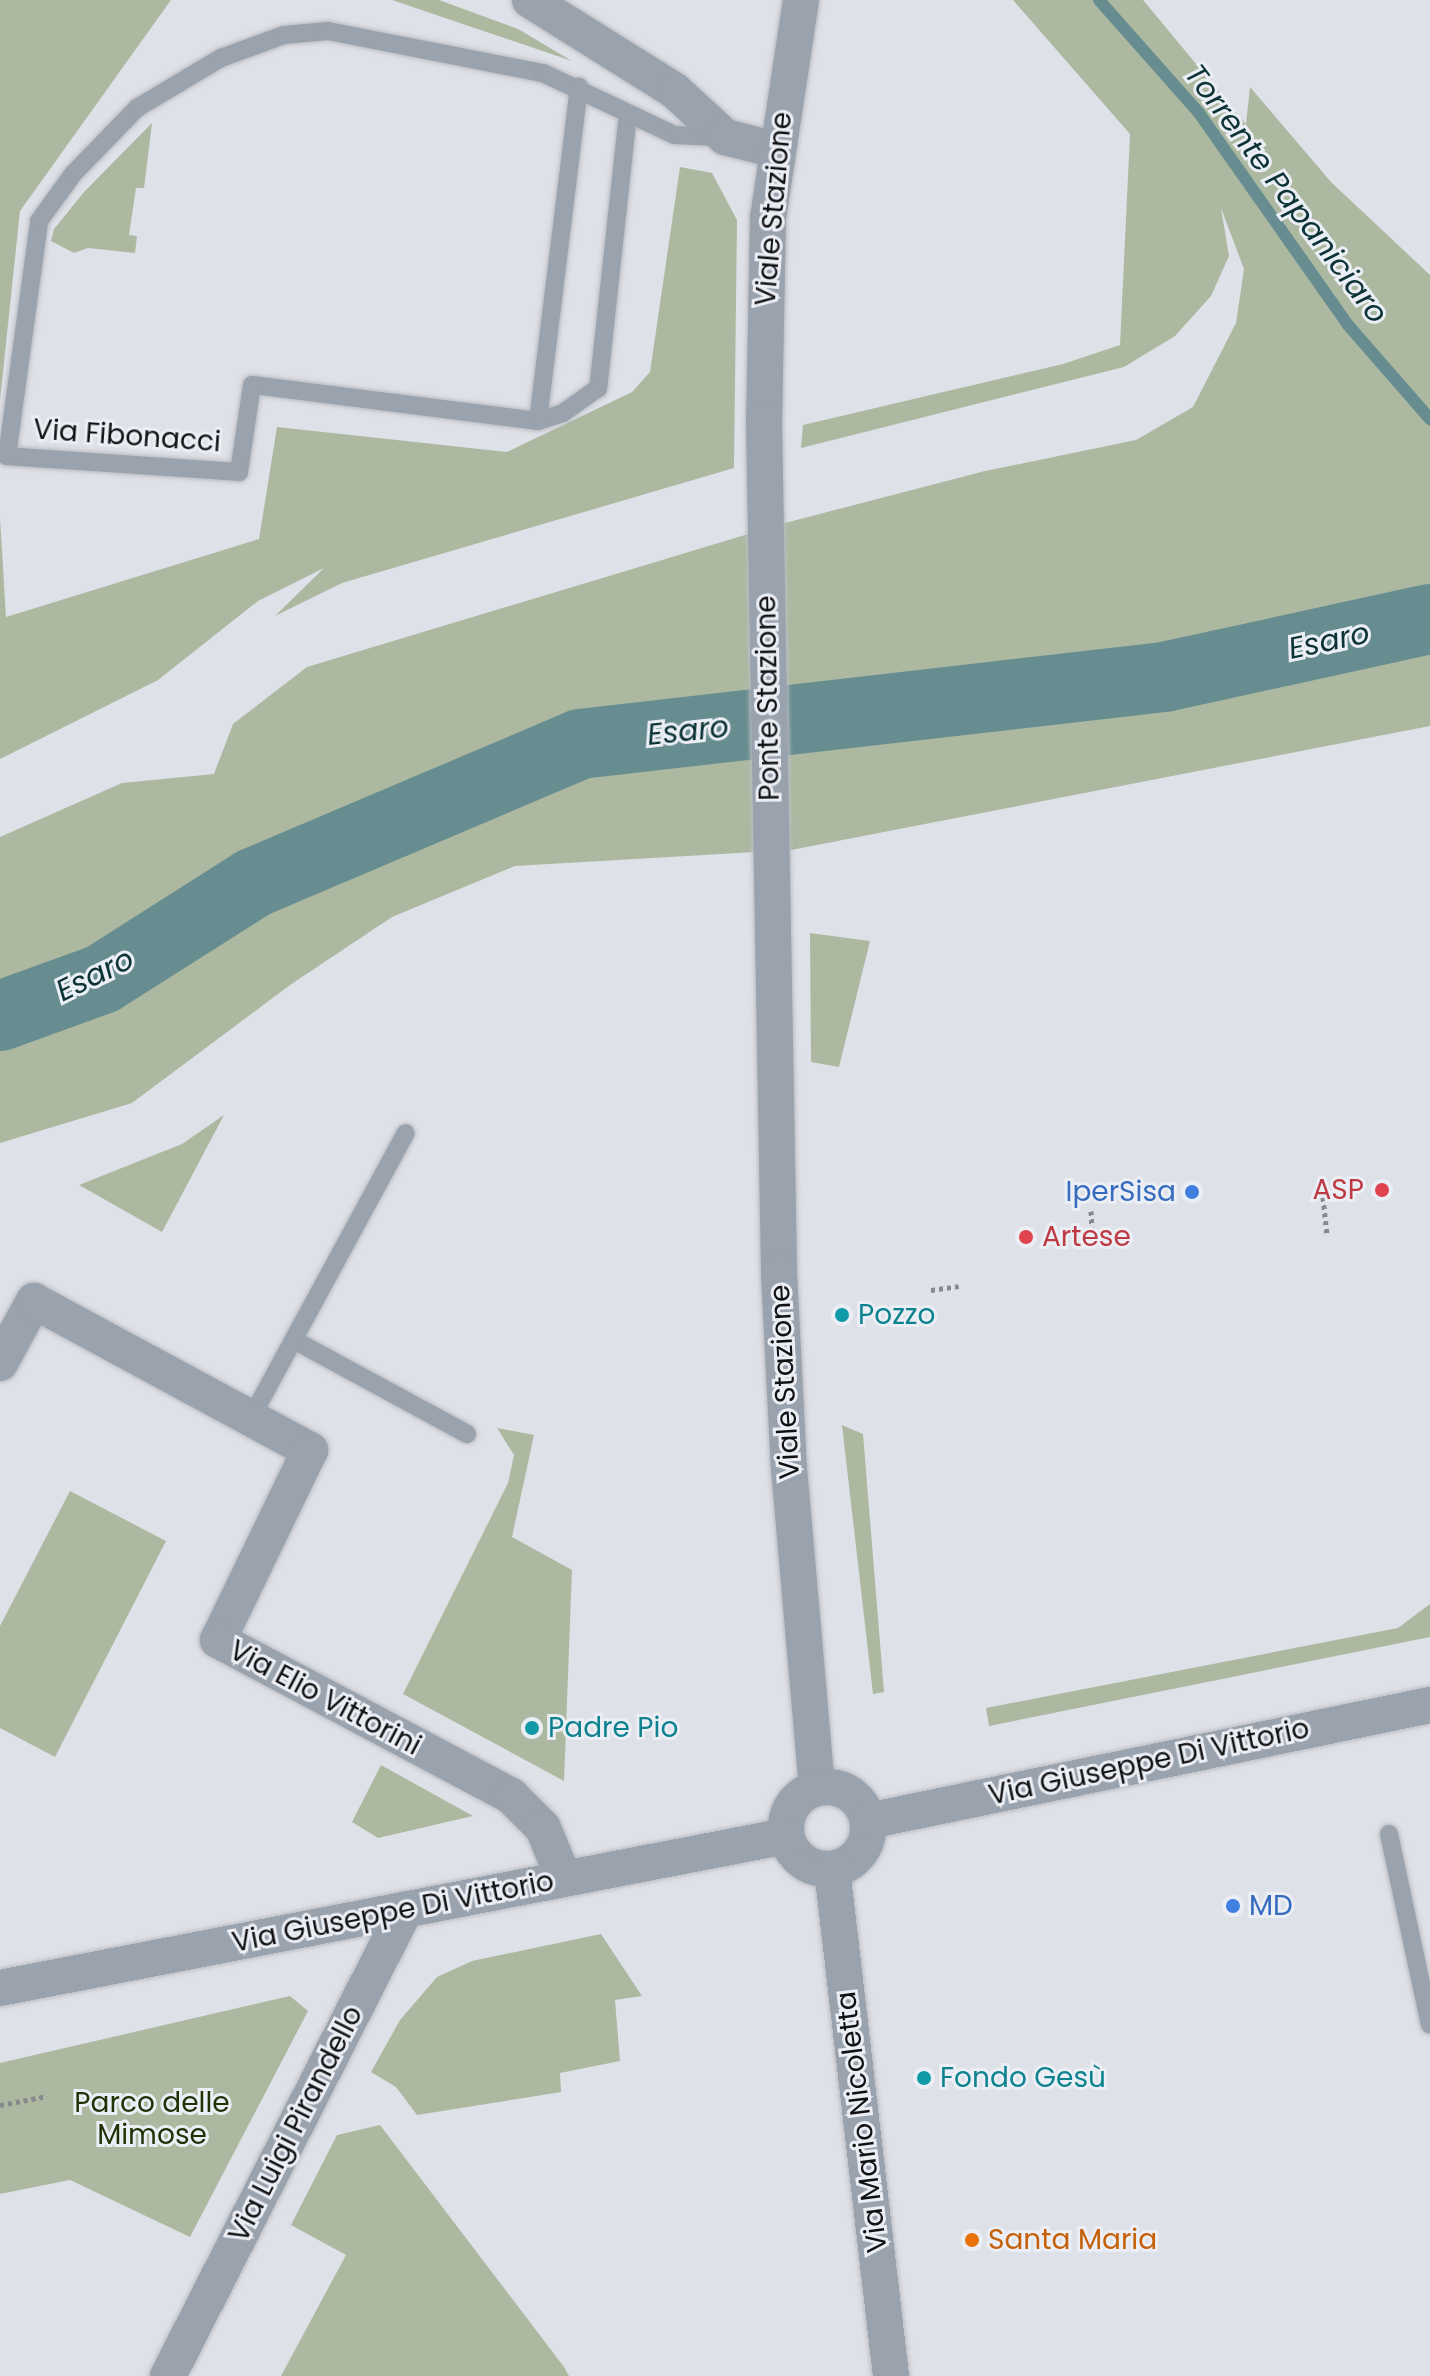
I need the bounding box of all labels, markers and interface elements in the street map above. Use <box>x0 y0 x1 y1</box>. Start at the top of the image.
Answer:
water label: Torrente Papaniciaro <box>1177 57 1395 331</box>
street label: Viale Stazione <box>749 110 799 308</box>
street label: Via Fibonacci <box>32 413 222 459</box>
street label: Ponte Stazione <box>749 595 787 801</box>
water label: Esaro <box>1285 615 1373 667</box>
water label: Esaro <box>645 709 731 753</box>
water label: Esaro <box>50 941 140 1009</box>
place label: ASP <box>1312 1173 1364 1207</box>
place label: IperSisa <box>1066 1175 1176 1209</box>
marker: ASP <box>1371 1179 1393 1201</box>
marker: IperSisa <box>1183 1183 1201 1201</box>
place label: Artese <box>1042 1220 1131 1254</box>
marker: Artese <box>1017 1228 1035 1246</box>
street label: Viale Stazione <box>763 1284 807 1480</box>
place label: Pozzo <box>858 1298 936 1332</box>
marker: Pozzo <box>833 1306 851 1324</box>
street label: Via Elio Vittorini <box>224 1633 426 1763</box>
place label: Padre Pio <box>548 1711 678 1745</box>
street label: Via Giuseppe Di Vittorio <box>986 1712 1312 1812</box>
marker: Padre Pio <box>523 1719 541 1737</box>
street label: Via Giuseppe Di Vittorio <box>229 1864 557 1960</box>
place label: MD <box>1249 1889 1293 1923</box>
marker: MD <box>1224 1897 1242 1915</box>
street label: Via Mario Nicoletta <box>829 1989 895 2255</box>
street label: Via Luigi Pirandello <box>222 2000 370 2248</box>
place label: Fondo Gesù <box>940 2061 1106 2095</box>
marker: Fondo Gesù <box>915 2069 933 2087</box>
park label: Parco delle Mimose <box>74 2086 230 2152</box>
place label: Santa Maria <box>988 2223 1157 2257</box>
marker: Santa Maria <box>963 2231 981 2249</box>

